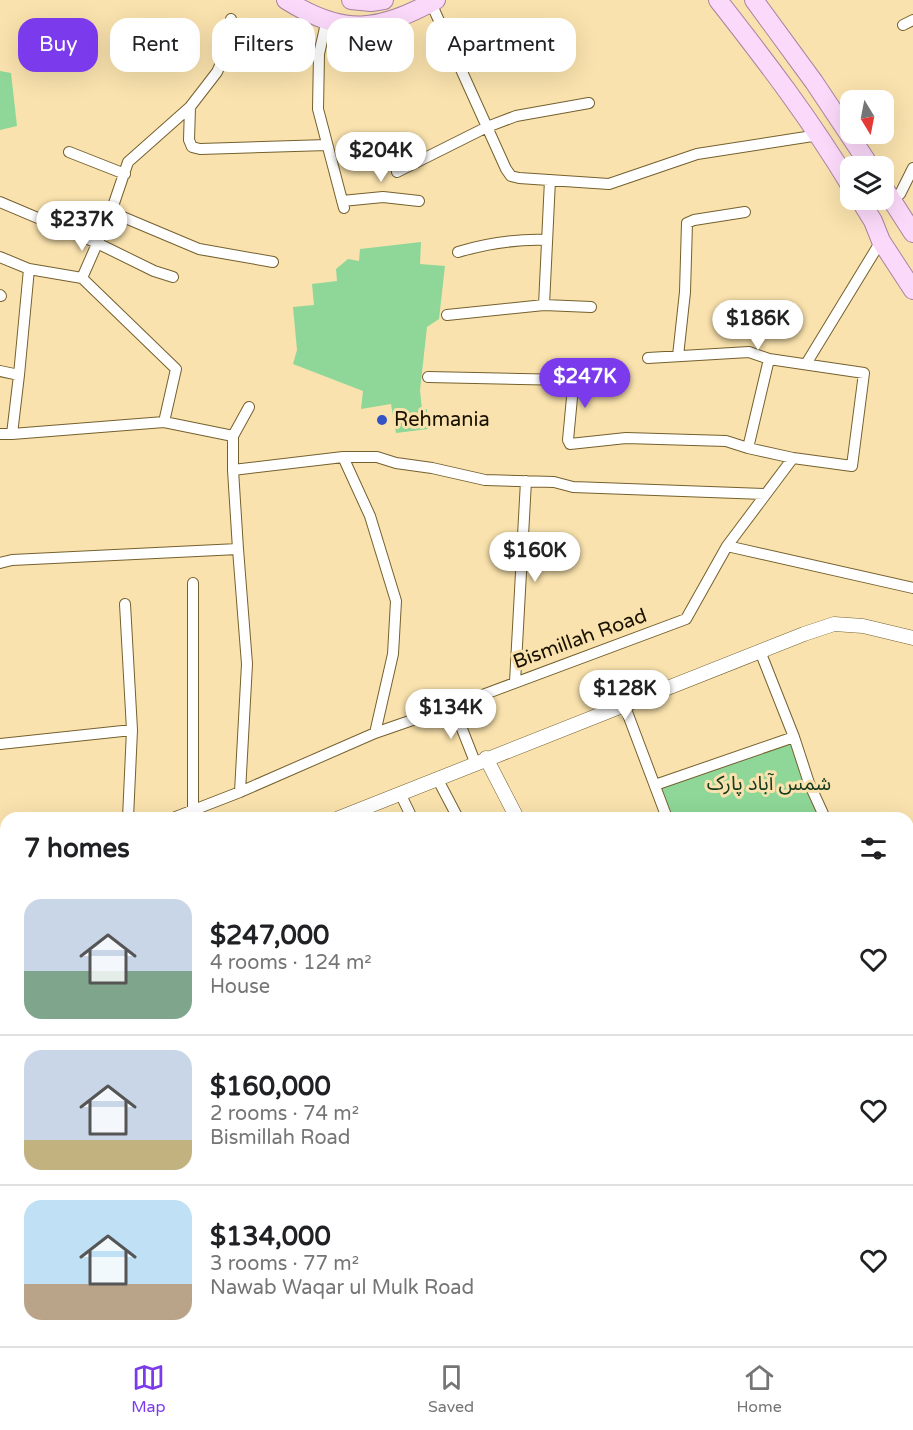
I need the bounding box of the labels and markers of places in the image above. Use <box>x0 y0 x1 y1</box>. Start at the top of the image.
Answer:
pin: $204K <box>339 132 423 183</box>
pin: $237K <box>40 201 124 252</box>
pin: $186K <box>716 300 800 351</box>
pin: $247K <box>543 358 627 409</box>
place label: Rehmania <box>394 408 490 432</box>
marker: Rehmania <box>375 413 389 427</box>
pin: $160K <box>493 532 577 583</box>
pin: $128K <box>583 670 667 721</box>
pin: $134K <box>409 689 493 740</box>

